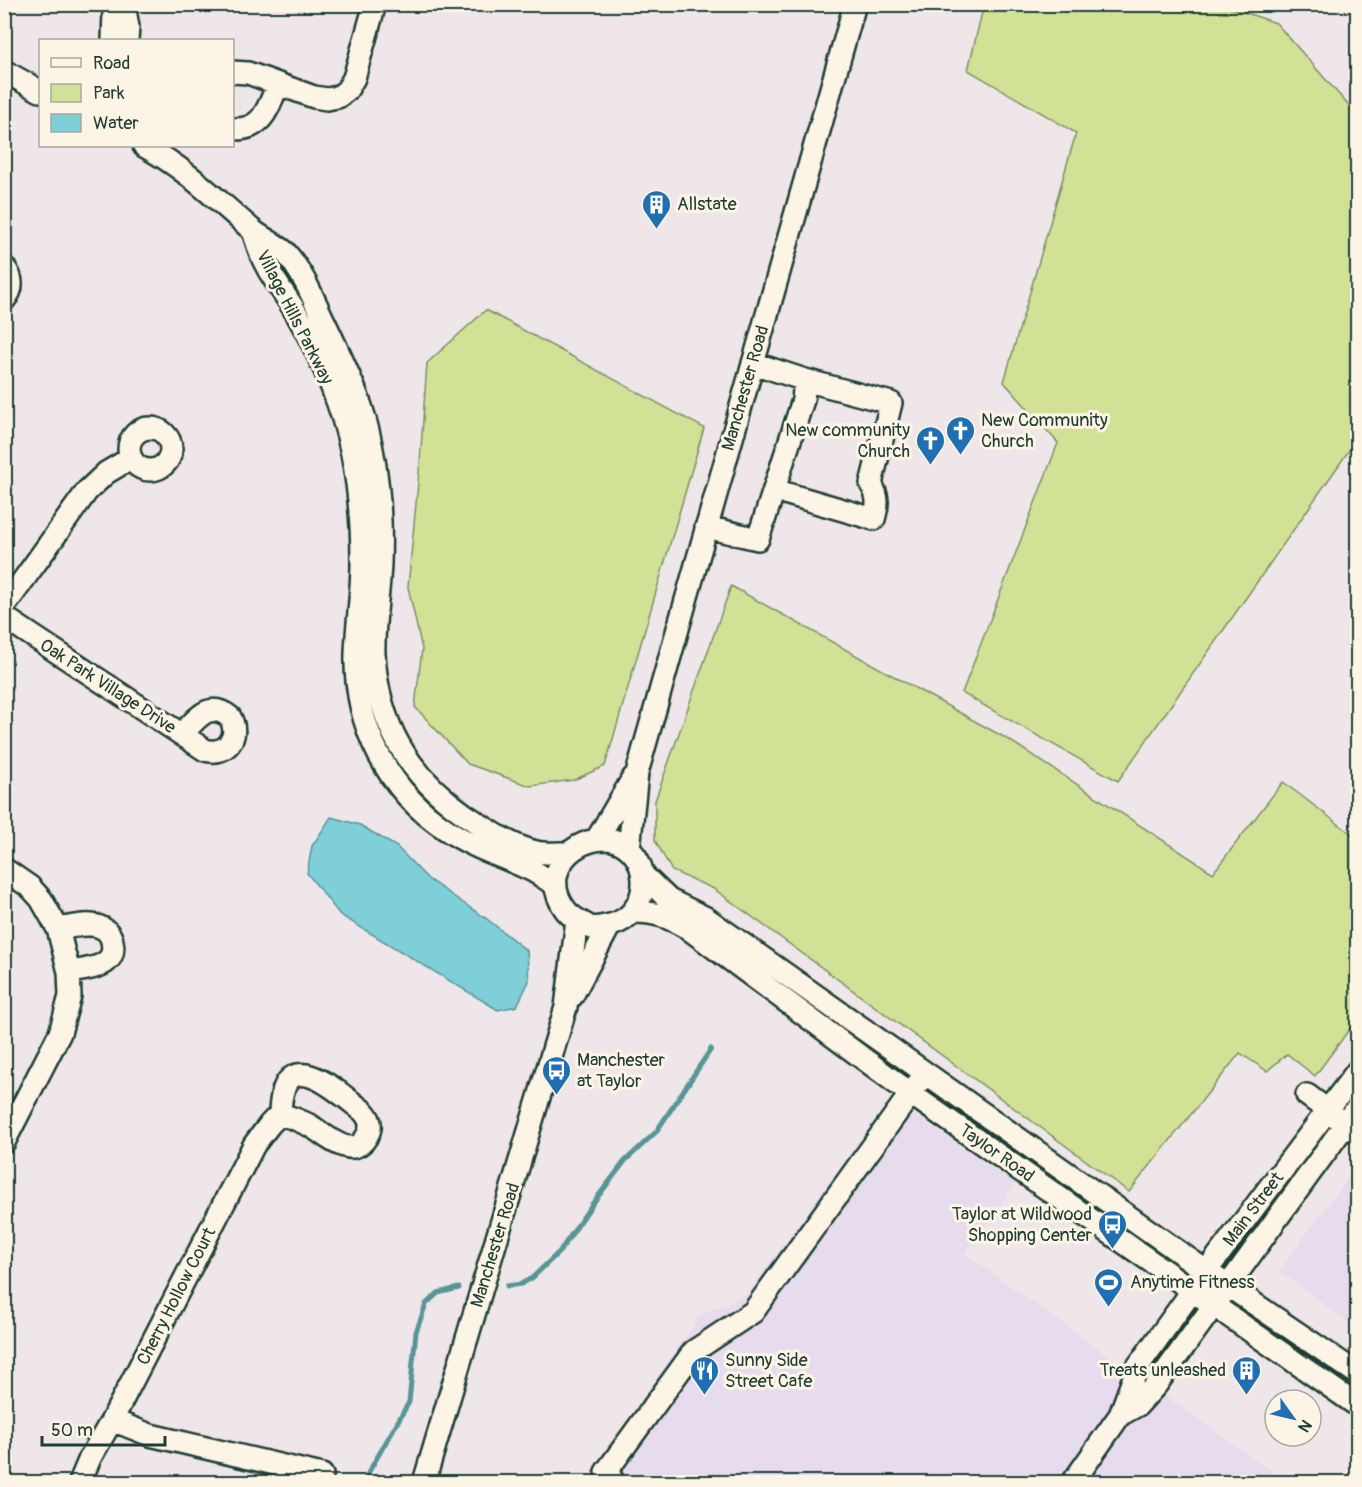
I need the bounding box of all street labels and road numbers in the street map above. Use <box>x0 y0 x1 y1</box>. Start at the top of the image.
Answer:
street label: Village Hills Parkway <box>251 246 338 388</box>
street label: Manchester Road <box>717 323 774 453</box>
street label: Oak Park Village Drive <box>35 634 180 739</box>
street label: Taylor Road <box>955 1119 1039 1188</box>
street label: Main Street <box>1218 1167 1289 1251</box>
street label: Manchester Road <box>466 1180 525 1310</box>
street label: Cherry Hollow Court <box>132 1223 221 1369</box>

